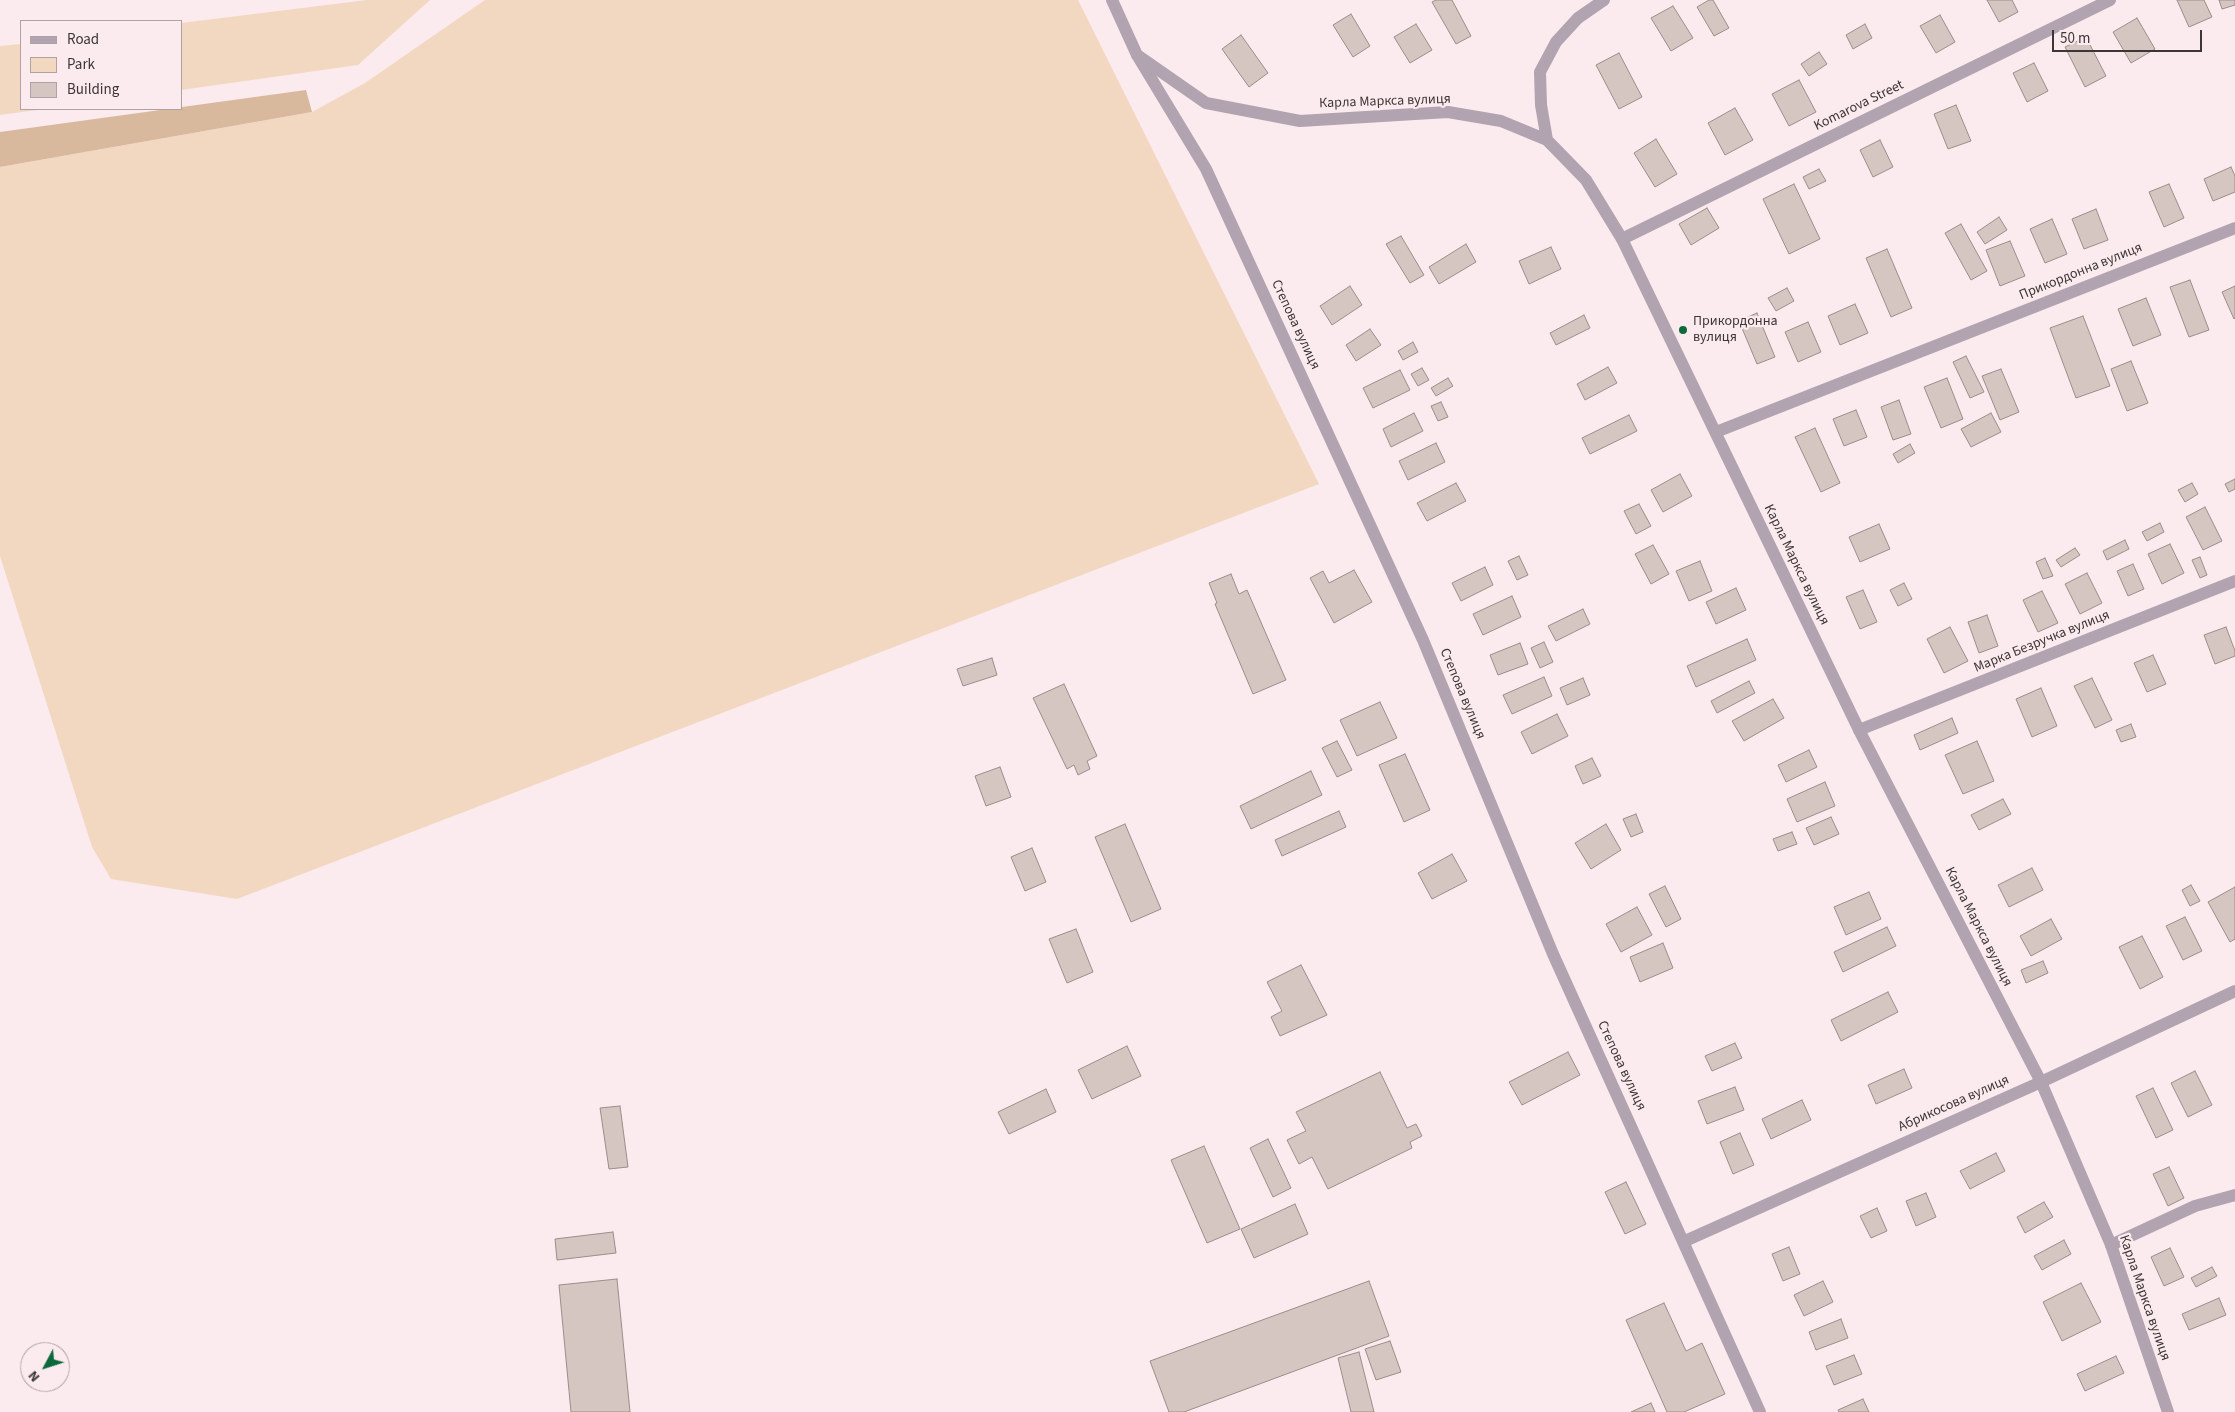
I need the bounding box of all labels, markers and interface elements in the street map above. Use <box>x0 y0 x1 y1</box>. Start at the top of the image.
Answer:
legend <box>20 20 182 110</box>
scale bar <box>2055 20 2205 52</box>
text: 50 m <box>2060 28 2090 49</box>
text: Road <box>67 29 99 50</box>
text: Park <box>67 54 95 75</box>
street label: Komarova Street <box>1811 77 1907 135</box>
text: Building <box>67 79 119 100</box>
street label: Карла Маркса вулиця <box>1319 91 1451 113</box>
street label: Прикордонна вулиця <box>2017 240 2145 304</box>
street label: Степова вулиця <box>1267 278 1323 372</box>
place label: Прикордонна вулиця <box>1693 314 1778 347</box>
marker: Прикордонна вулиця <box>1677 324 1689 336</box>
street label: Карла Маркса вулиця <box>1760 502 1832 628</box>
street label: Марка Безручка вулиця <box>1972 607 2112 677</box>
street label: Степова вулиця <box>1435 646 1489 742</box>
street label: Карла Маркса вулиця <box>1941 864 2015 990</box>
street label: Степова вулиця <box>1593 1019 1649 1113</box>
street label: Абрикосова вулиця <box>1896 1072 2012 1136</box>
street label: Карла Маркса вулиця <box>2115 1233 2173 1363</box>
north arrow <box>20 1342 70 1392</box>
text: N <box>24 1366 45 1386</box>

